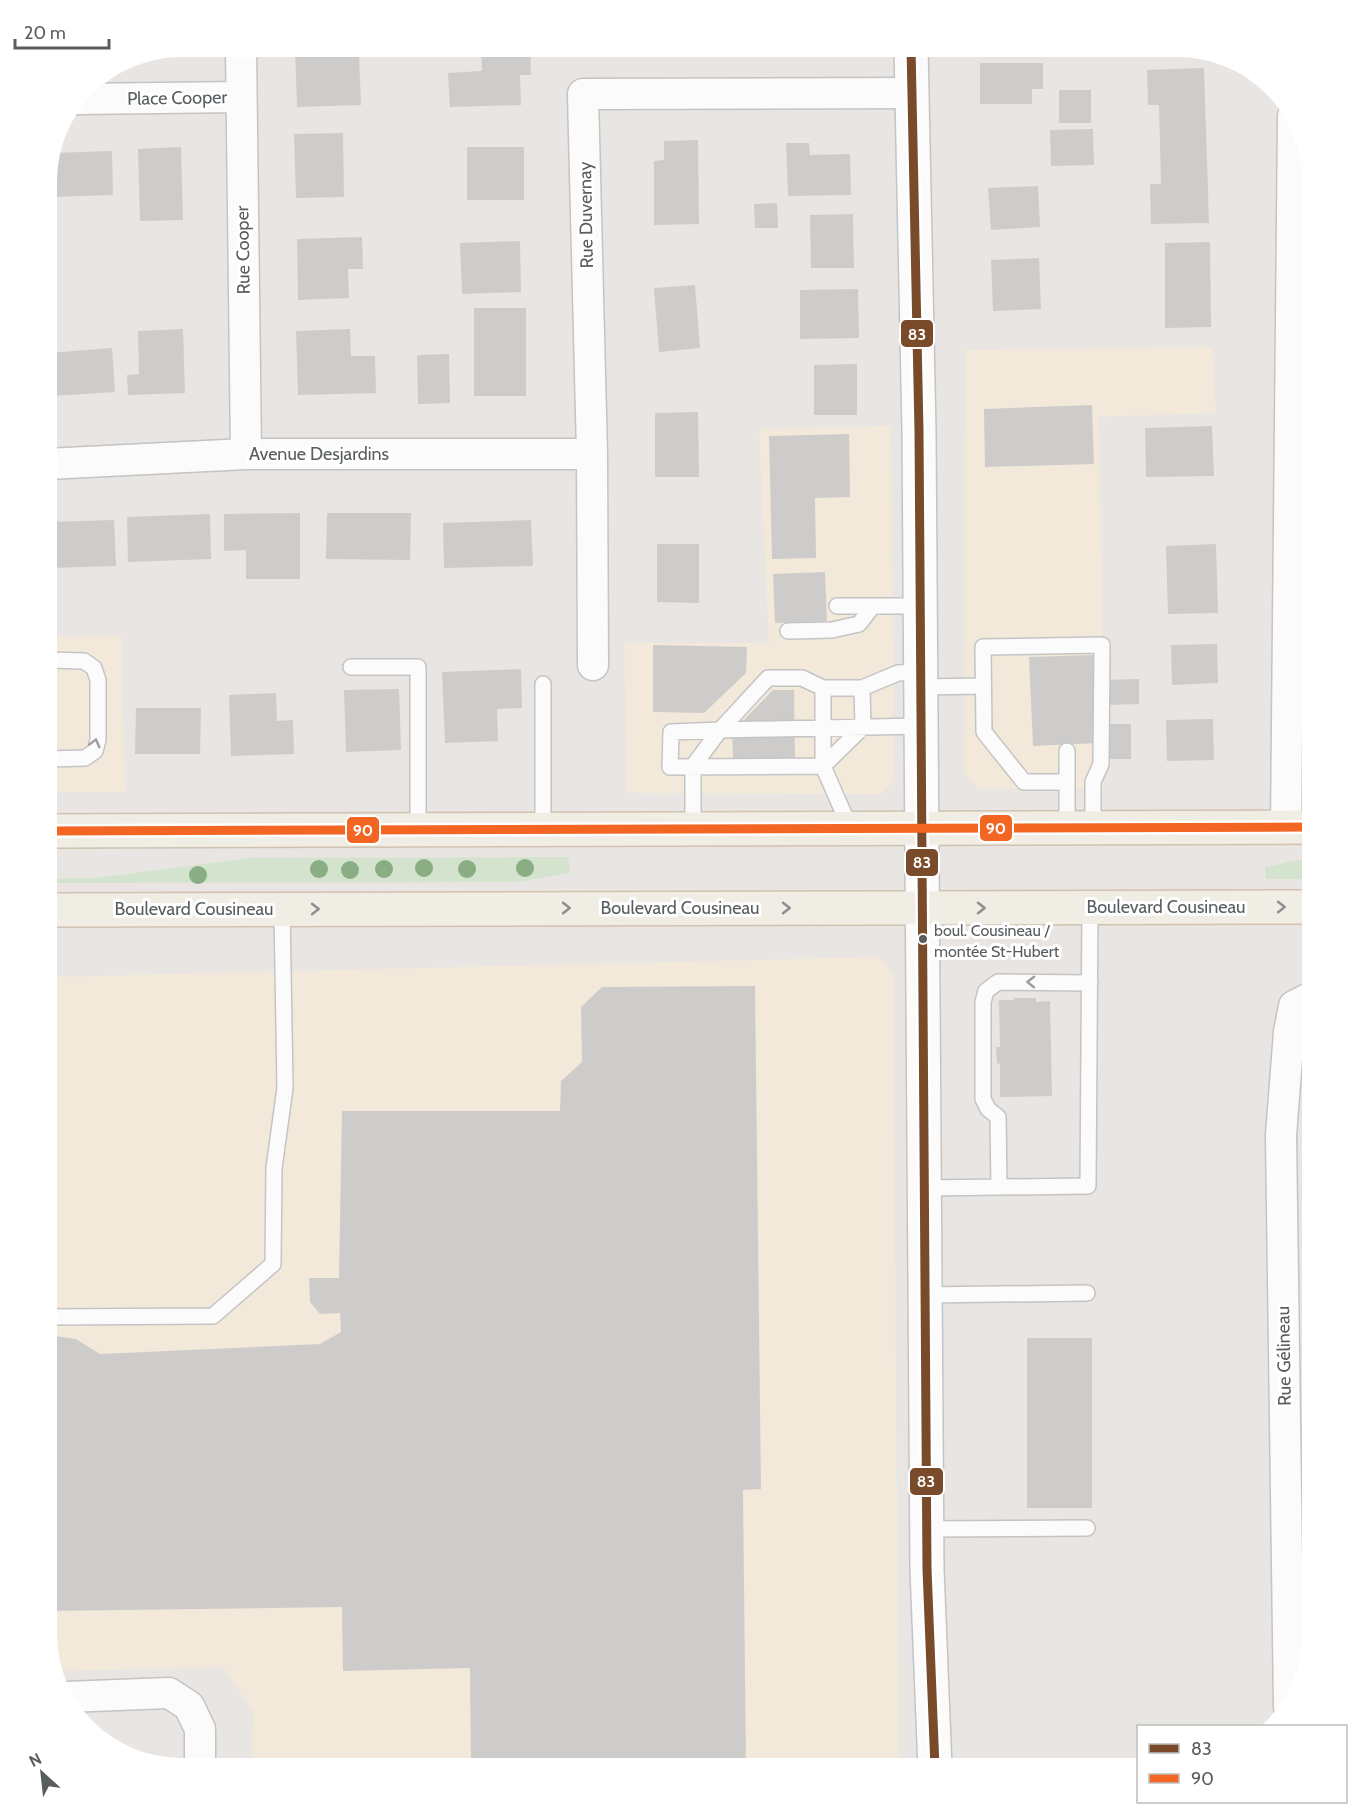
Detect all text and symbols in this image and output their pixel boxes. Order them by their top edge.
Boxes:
scale bar [15,12,110,50]
text: 20 m [24,22,66,44]
street label: Place Cooper [127,86,227,110]
street label: Rue Duvernay [574,161,598,269]
street label: Rue Cooper [231,205,255,295]
line badge: 83 [900,319,934,348]
text: 83 [908,325,926,344]
street label: Avenue Desjardins [249,443,389,465]
one-way arrow [88,738,101,748]
line badge: 90 [979,814,1013,842]
line badge: 90 [346,816,380,844]
text: 90 [986,819,1006,838]
text: 90 [353,821,373,840]
line badge: 83 [905,848,939,877]
text: 83 [913,853,931,872]
street label: Boulevard Cousineau [1086,896,1246,918]
street label: Boulevard Cousineau [600,897,760,919]
street label: Boulevard Cousineau [114,898,274,920]
one-way arrow [1276,901,1285,913]
one-way arrow [561,902,570,914]
one-way arrow [782,902,791,914]
one-way arrow [976,902,985,914]
one-way arrow [311,903,320,915]
place label: boul. Cousineau / montée St-Hubert [934,921,1060,961]
marker: boul. Cousineau / montée St-Hubert [917,933,929,945]
one-way arrow [1027,976,1036,988]
street label: Rue Gélineau [1272,1306,1296,1406]
line badge: 83 [909,1467,944,1496]
text: 83 [917,1472,935,1491]
legend [1137,1725,1347,1803]
text: 83 [1191,1738,1212,1760]
north arrow [12,1743,72,1803]
text: N [26,1749,45,1771]
text: 90 [1191,1768,1214,1790]

